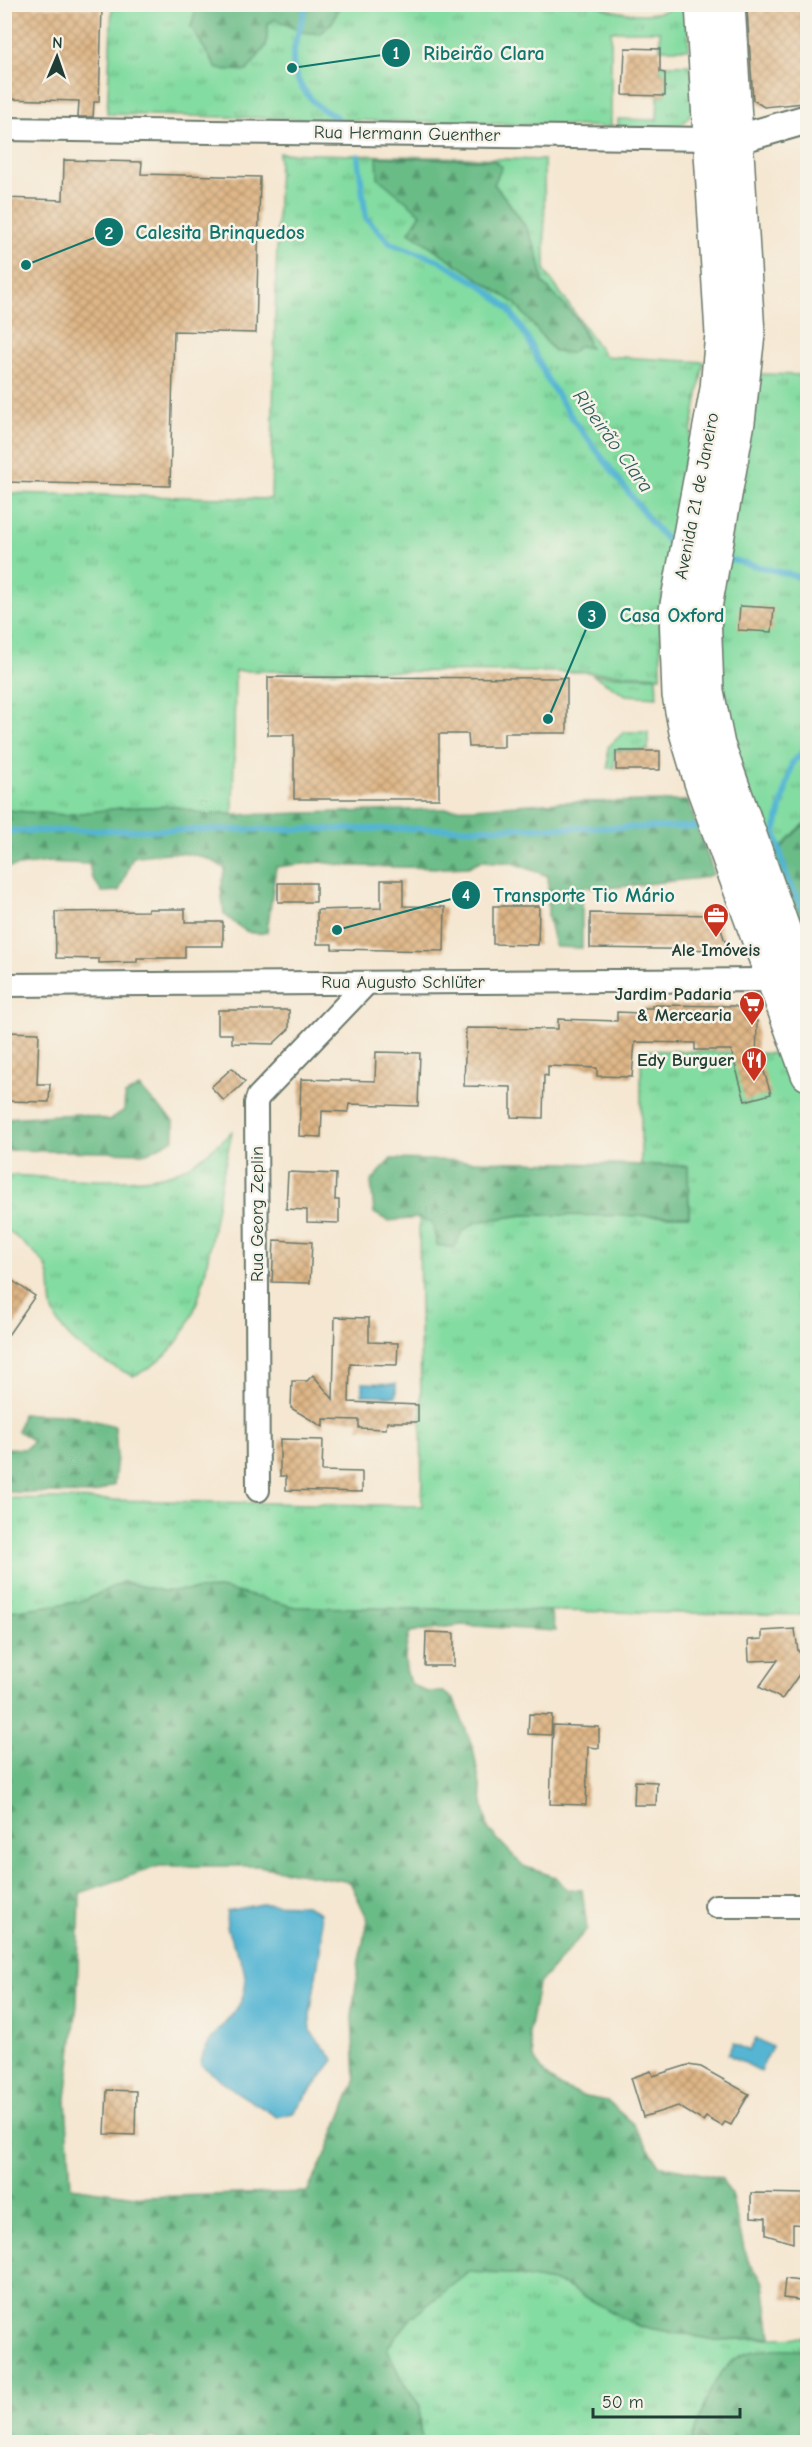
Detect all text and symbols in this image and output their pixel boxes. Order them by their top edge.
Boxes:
north arrow [27,27,87,87]
text: N [52,34,63,52]
callout: Ribeirão Clara [381,34,557,72]
text: Ribeirão Clara [423,42,545,65]
text: 1 [392,43,400,64]
street label: Rua Hermann Guenther [314,122,501,146]
callout: Calesita Brinquedos [94,213,317,251]
text: Calesita Brinquedos [135,221,305,244]
text: 2 [105,223,114,244]
water label: Ribeirão Clara [568,385,658,497]
street label: Avenida 21 de Janeiro [671,411,723,581]
callout: Casa Oxford [577,596,736,634]
text: Casa Oxford [620,604,724,627]
text: 3 [588,606,596,627]
callout: Transporte Tio Mário [451,876,686,914]
text: Transporte Tio Mário [493,884,675,907]
text: 4 [462,885,470,906]
office icon: Ale Imóveis [701,901,731,939]
place label: Ale Imóveis [672,940,761,961]
street label: Rua Augusto Schlüter [321,972,486,993]
place label: Jardim Padaria & Mercearia [615,984,732,1026]
supermarket icon: Jardim Padaria & Mercearia [737,989,767,1027]
restaurant icon: Edy Burguer [739,1045,769,1083]
place label: Edy Burguer [637,1050,735,1071]
street label: Rua Georg Zeplin [247,1146,268,1282]
scale bar [593,2381,740,2419]
text: 50 m [602,2392,644,2413]

